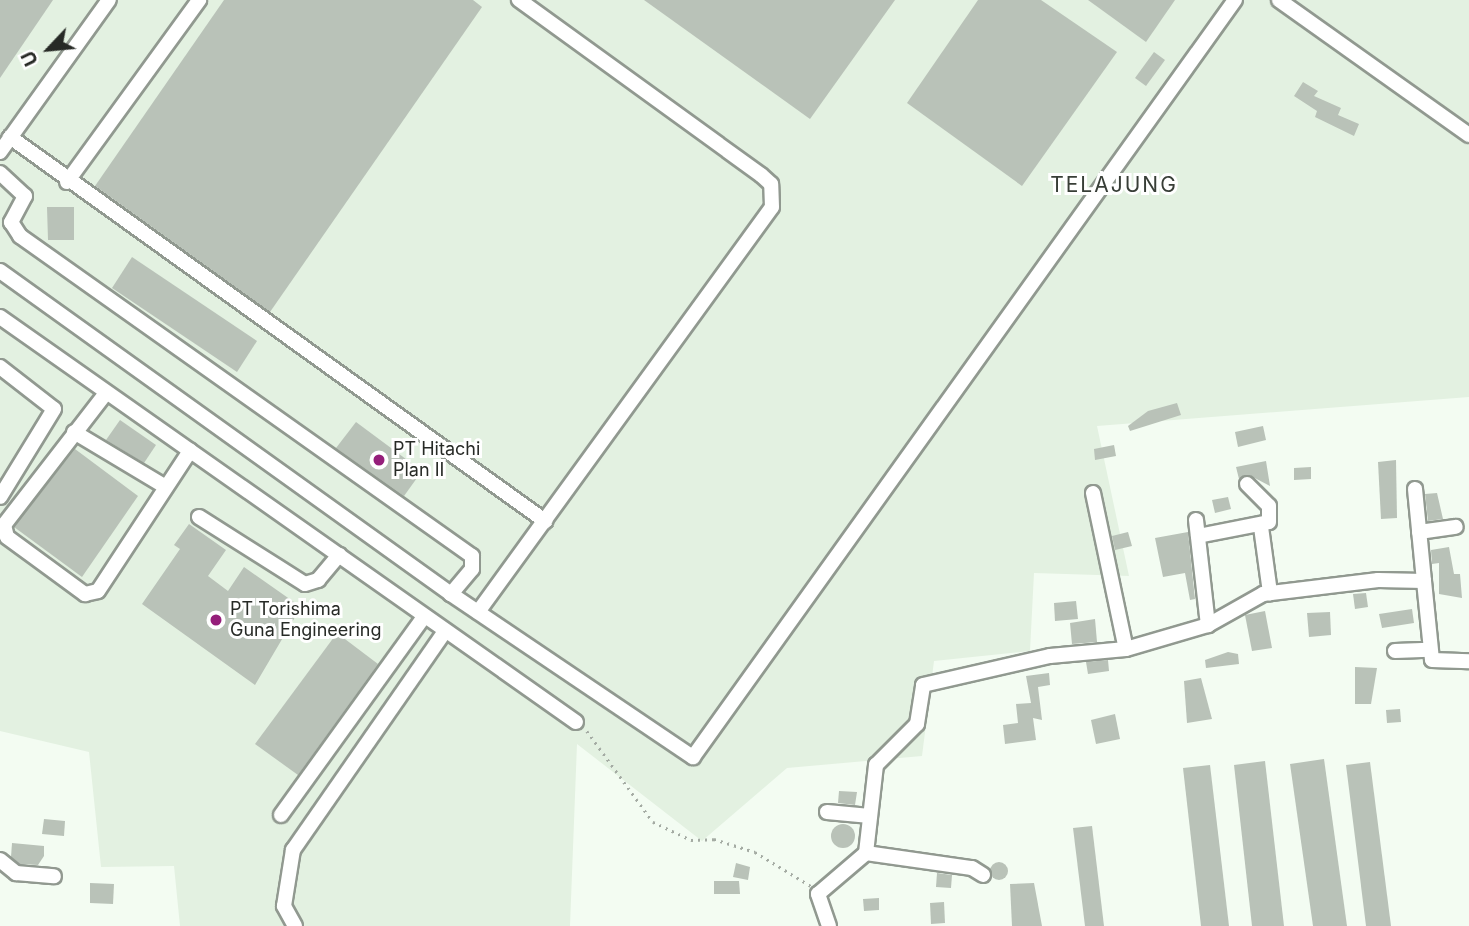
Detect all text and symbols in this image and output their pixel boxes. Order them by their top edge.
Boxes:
north arrow [14,14,84,84]
text: U [16,47,43,70]
district label: TELAJUNG [1051,172,1177,198]
place label: PT Hitachi Plan II [393,439,480,482]
marker: PT Hitachi Plan II [371,452,387,468]
place label: PT Torishima Guna Engineering [230,599,381,642]
marker: PT Torishima Guna Engineering [208,612,224,628]

